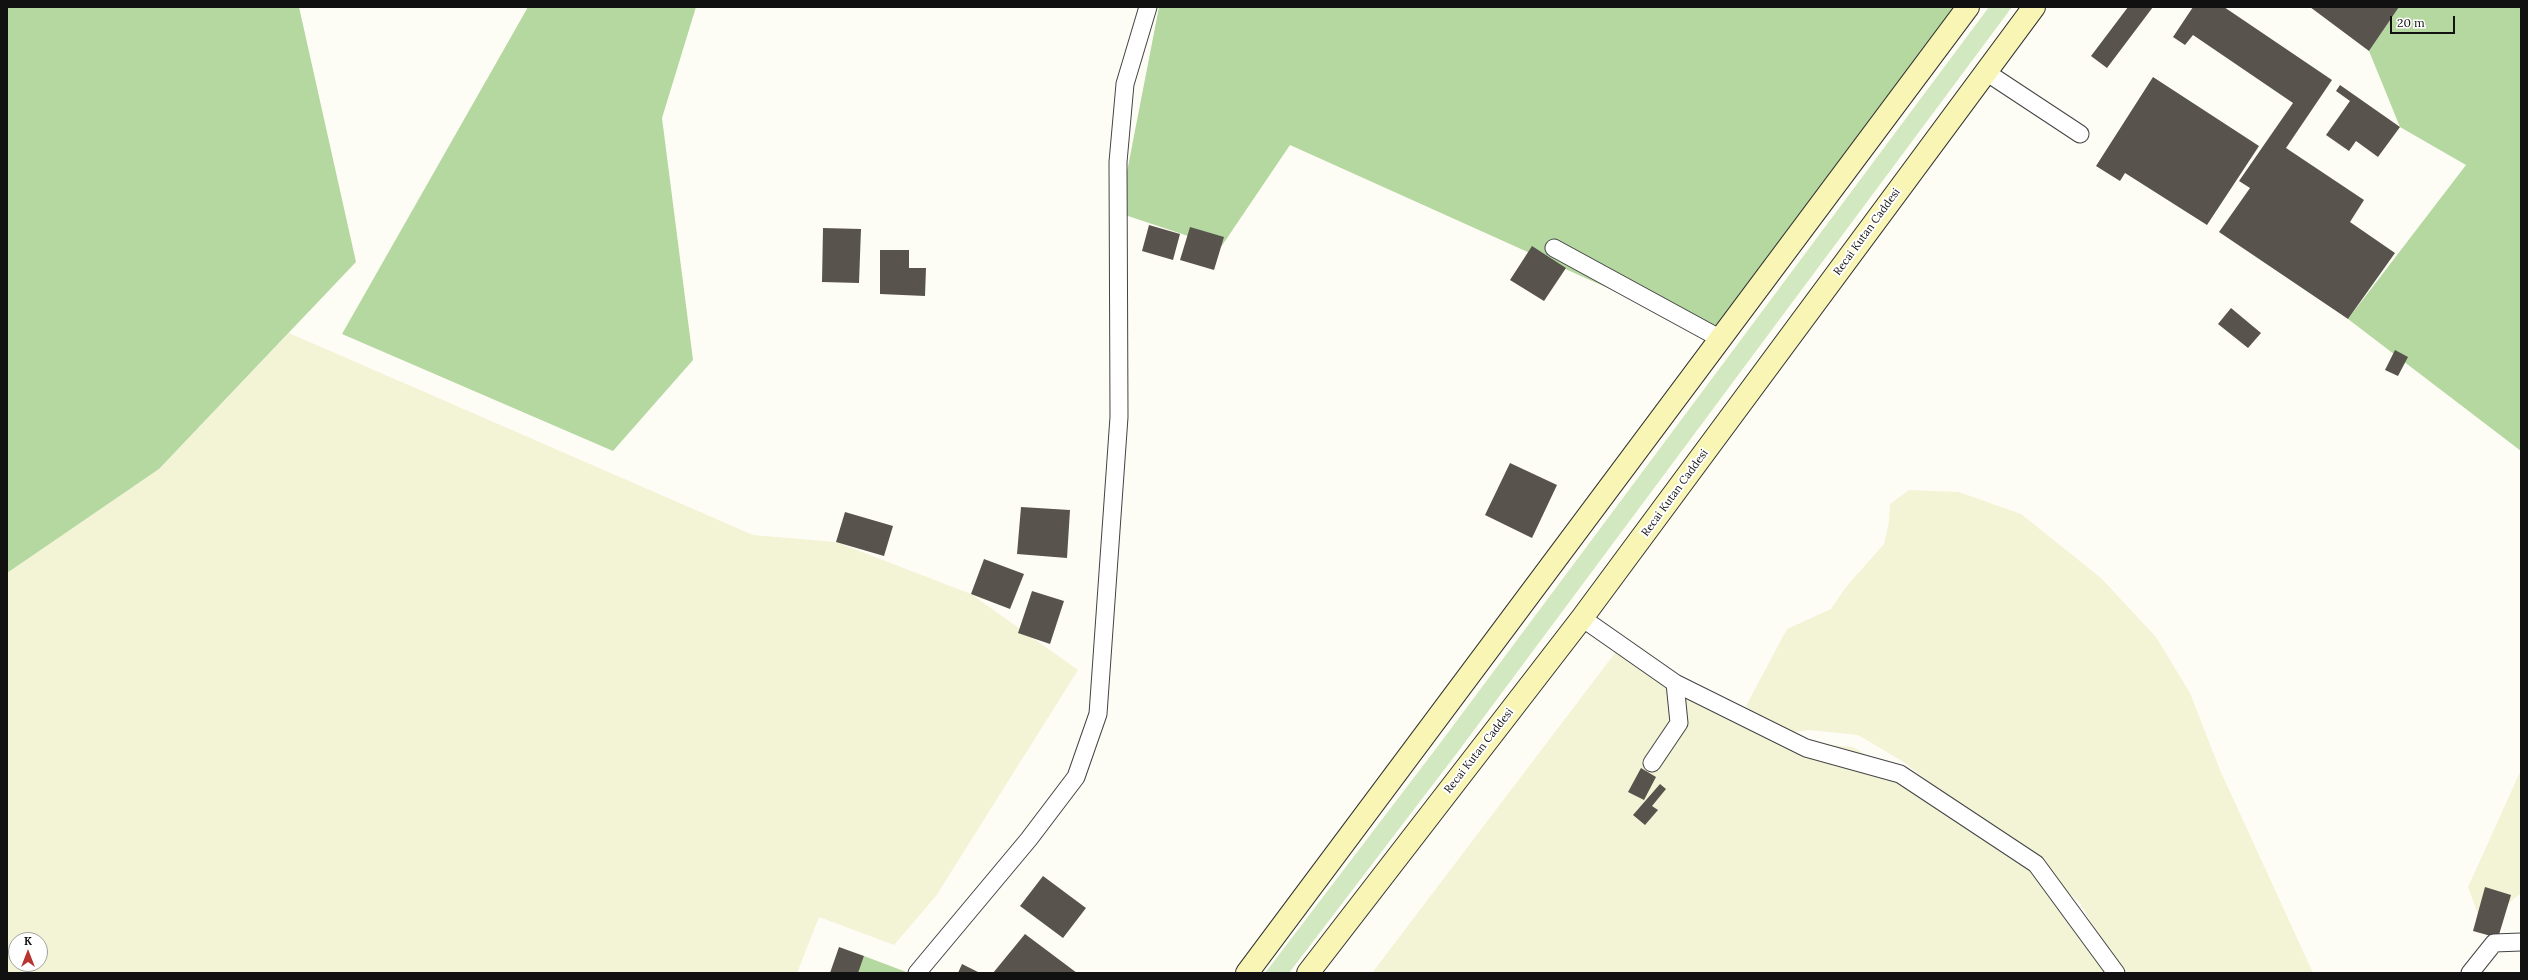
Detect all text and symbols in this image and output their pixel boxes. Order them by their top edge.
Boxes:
scale bar [2392,8,2457,34]
text: 20 m [2397,15,2425,30]
street label: Recai Kutan Caddesi [1831,186,1903,278]
street label: Recai Kutan Caddesi [1639,447,1711,539]
street label: Recai Kutan Caddesi [1442,706,1516,796]
north arrow [8,932,48,972]
text: K [24,934,32,948]

